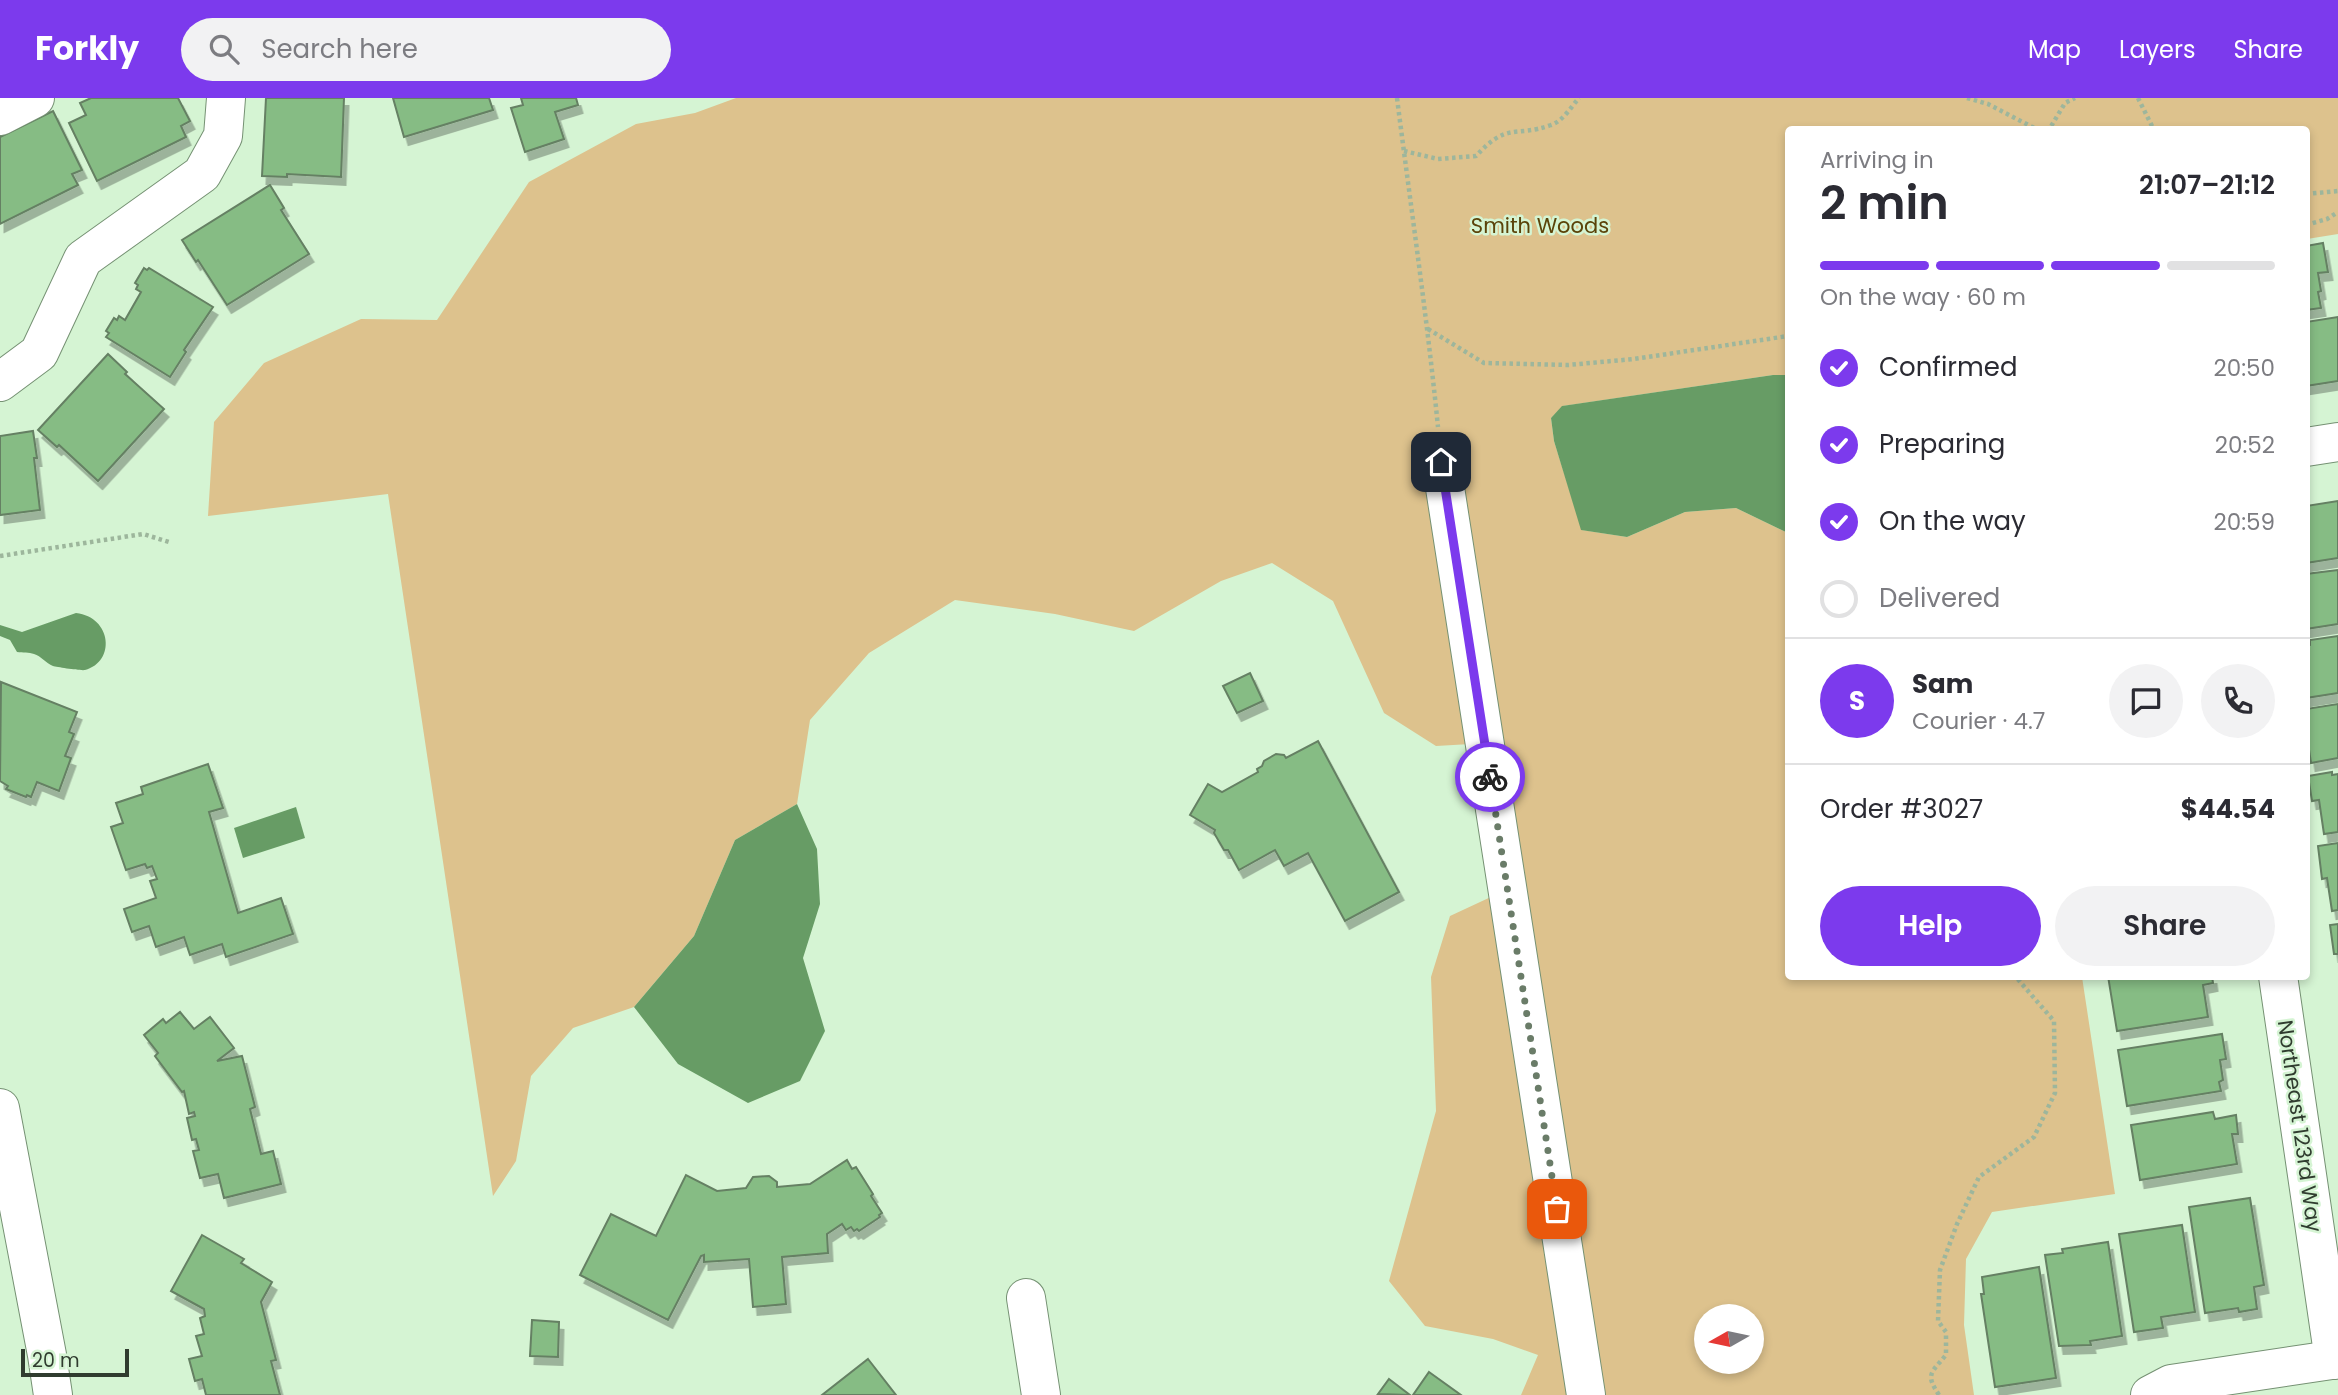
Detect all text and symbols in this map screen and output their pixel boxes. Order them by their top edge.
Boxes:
search box [181,18,671,81]
text: Forkly [35,25,139,72]
icon: search [205,30,243,68]
text: Search here [261,31,418,67]
text: Map [2028,33,2081,66]
text: Layers [2119,33,2195,66]
text: Share [2233,33,2303,66]
text: Arriving in [1820,144,1934,176]
text: 21:07–21:12 [2139,167,2275,203]
text: 2 min [1820,171,1949,235]
park label: Smith Woods [1471,211,1609,240]
text: On the way · 60 m [1820,281,2026,313]
icon: check [1820,349,1858,387]
text: Confirmed [1879,349,2017,385]
text: 20:50 [2214,352,2275,384]
icon: check [1820,426,1858,464]
text: Preparing [1879,426,2005,462]
text: 20:52 [2215,429,2275,461]
pin [1411,432,1471,492]
icon: home [1422,443,1460,481]
icon: check [1820,503,1858,541]
text: On the way [1879,503,2026,539]
text: 20:59 [2213,506,2275,538]
text: Delivered [1879,580,2000,616]
button: chat [2109,664,2183,738]
button: phone [2201,664,2275,738]
text: Sam [1912,666,1973,702]
text: S [1849,683,1865,719]
text: Courier · 4.7 [1912,705,2045,737]
courier [1455,742,1525,812]
icon: bike [1471,758,1509,796]
text: Order #3027 [1820,791,1983,827]
text: $44.54 [2181,791,2275,827]
button: Help [1820,886,2041,966]
button: Share [2055,886,2275,966]
street label: Northeast 123rd Way [2271,1018,2329,1234]
pin [1527,1179,1587,1239]
icon: bag [1538,1190,1576,1228]
north arrow [1694,1304,1764,1374]
map controls [1694,1304,1764,1374]
scale bar [21,1346,130,1378]
text: 20 m [32,1347,80,1374]

